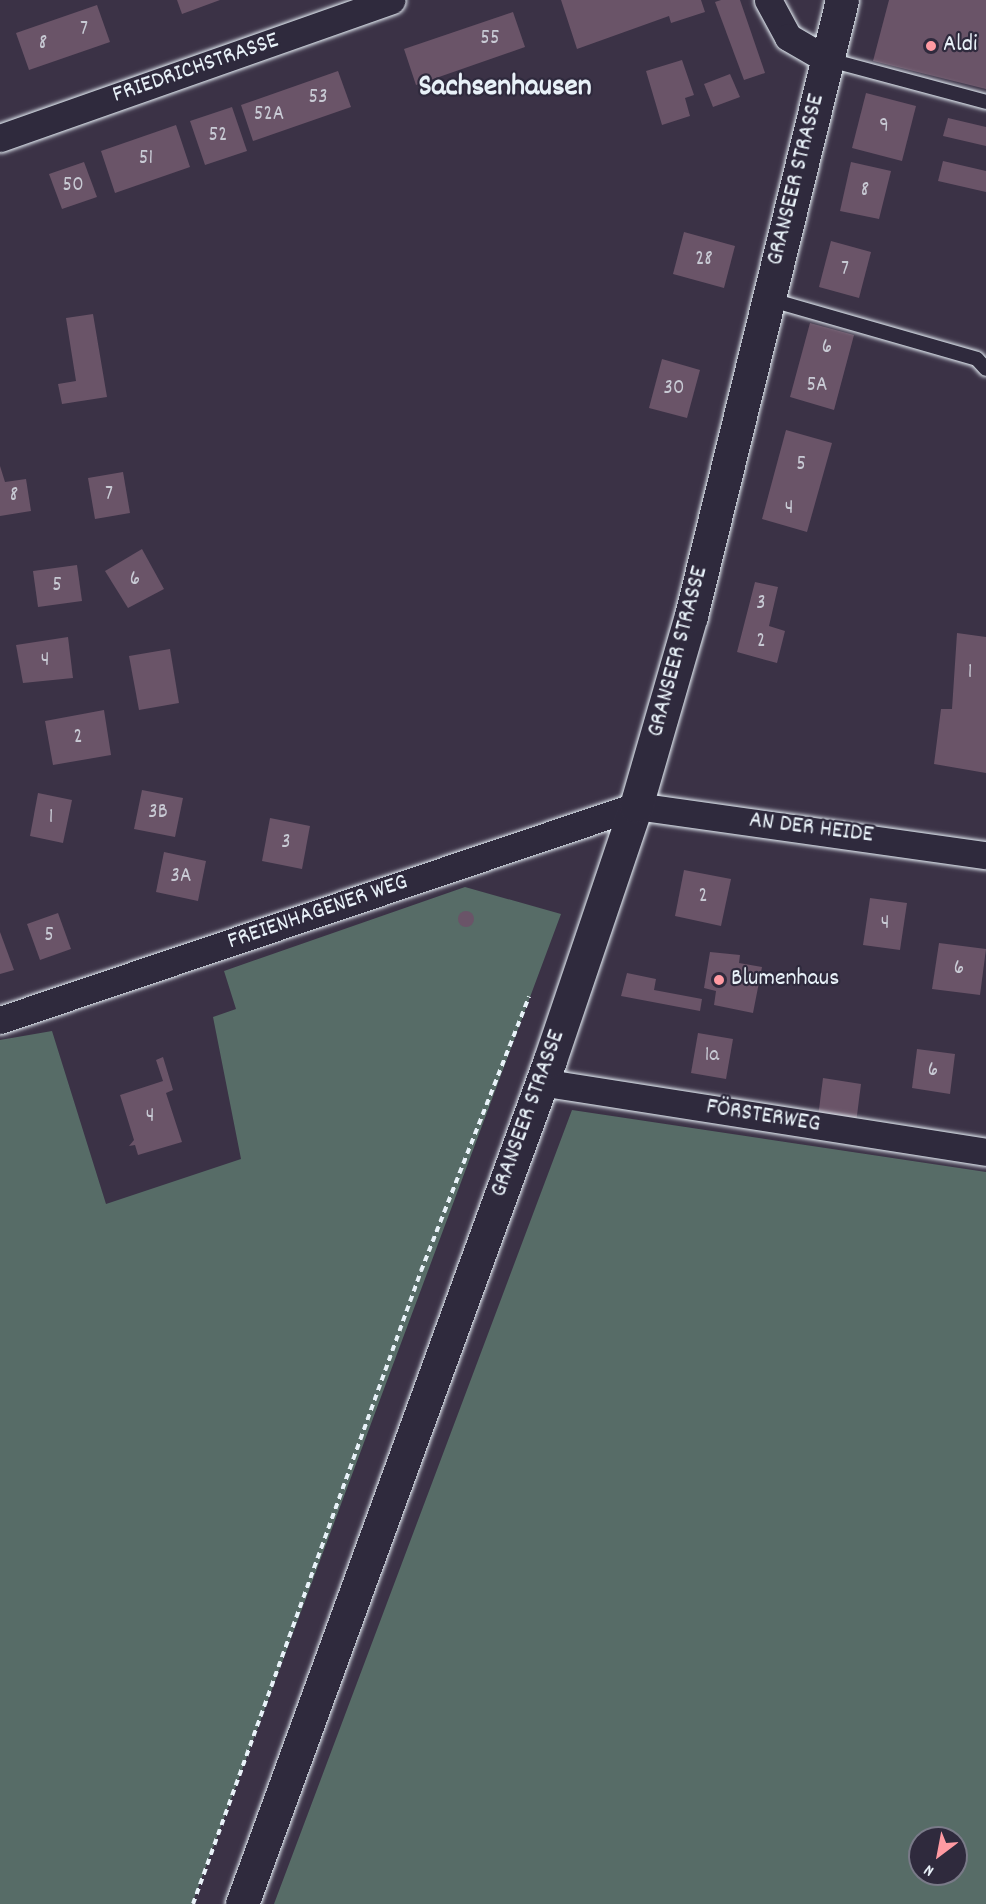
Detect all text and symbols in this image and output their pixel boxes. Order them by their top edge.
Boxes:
house number: 7 [80,17,88,43]
house number: 55 [480,26,500,52]
street label: FRIEDRICHSTRASSE [109,27,283,111]
house number: 8 [39,31,47,57]
place label: Aldi [943,32,977,60]
marker: Aldi [924,39,938,53]
district label: Sachsenhausen [418,71,592,107]
house number: 53 [308,85,328,111]
street label: GRANSEER STRASSE [762,91,832,269]
house number: 52A [254,102,284,128]
house number: 9 [879,114,889,140]
house number: 52 [209,123,227,149]
house number: 51 [139,146,153,172]
house number: 50 [62,173,84,199]
house number: 8 [861,178,869,204]
house number: 28 [695,247,713,273]
house number: 7 [841,257,849,283]
house number: 6 [822,335,832,361]
house number: 5A [806,373,828,399]
house number: 30 [664,376,684,402]
house number: 5 [796,452,806,478]
house number: 7 [105,482,113,508]
house number: 8 [10,483,18,509]
house number: 4 [785,496,793,522]
street label: GRANSEER STRASSE [642,564,716,740]
house number: 6 [130,567,140,593]
house number: 5 [52,573,62,599]
house number: 3 [756,591,766,617]
house number: 2 [756,629,766,655]
house number: 4 [41,648,49,674]
house number: 1 [968,660,972,686]
house number: 2 [73,725,83,751]
house number: 3B [148,800,168,826]
house number: 1 [49,805,53,831]
street label: AN DER HEIDE [747,807,875,851]
house number: 3 [281,830,291,856]
house number: 3A [171,864,191,890]
street label: FREIENHAGENER WEG [224,869,412,957]
house number: 2 [698,884,708,910]
house number: 4 [881,911,889,937]
house number: 5 [44,923,54,949]
house number: 6 [954,956,964,982]
place label: Blumenhaus [731,966,839,994]
marker: Blumenhaus [712,973,726,987]
street label: GRANSEER STRASSE [485,1027,573,1201]
house number: 1a [705,1043,719,1069]
house number: 6 [928,1058,938,1084]
street label: FÖRSTERWEG [704,1094,822,1140]
house number: 4 [146,1104,154,1130]
north arrow [908,1826,968,1886]
text: N [920,1858,939,1882]

